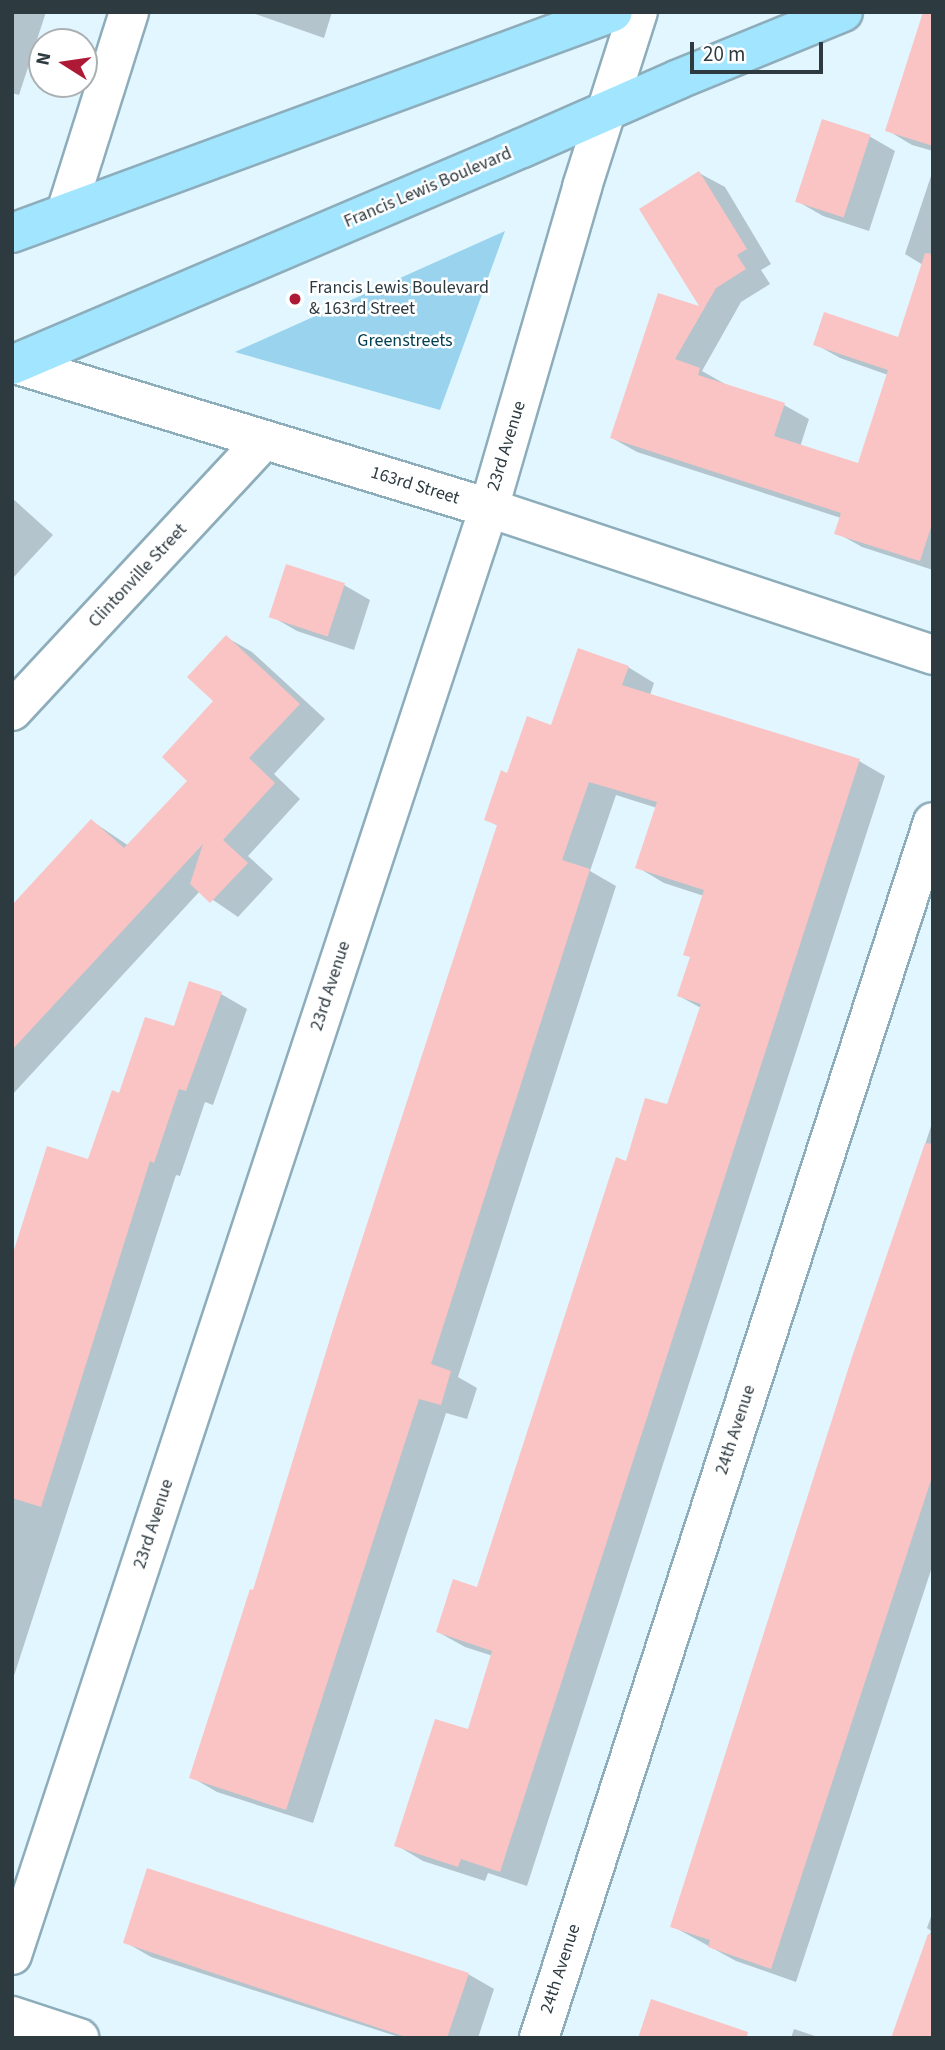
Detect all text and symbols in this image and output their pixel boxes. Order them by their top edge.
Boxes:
north arrow [28,28,98,98]
scale bar [693,28,826,72]
text: 20 m [703,39,745,69]
text: N [29,50,58,68]
street label: Francis Lewis Boulevard [341,143,515,233]
place label: Francis Lewis Boulevard & 163rd Street [309,278,489,320]
marker: Francis Lewis Boulevard & 163rd Street [287,291,303,307]
park label: Greenstreets [357,330,453,352]
street label: 23rd Avenue [483,398,531,494]
street label: 163rd Street [368,462,462,510]
street label: Clintonville Street [84,520,192,632]
street label: 23rd Avenue [306,938,356,1034]
street label: 24th Avenue [711,1383,761,1477]
street label: 23rd Avenue [129,1476,179,1572]
street label: 24th Avenue [536,1922,586,2016]

